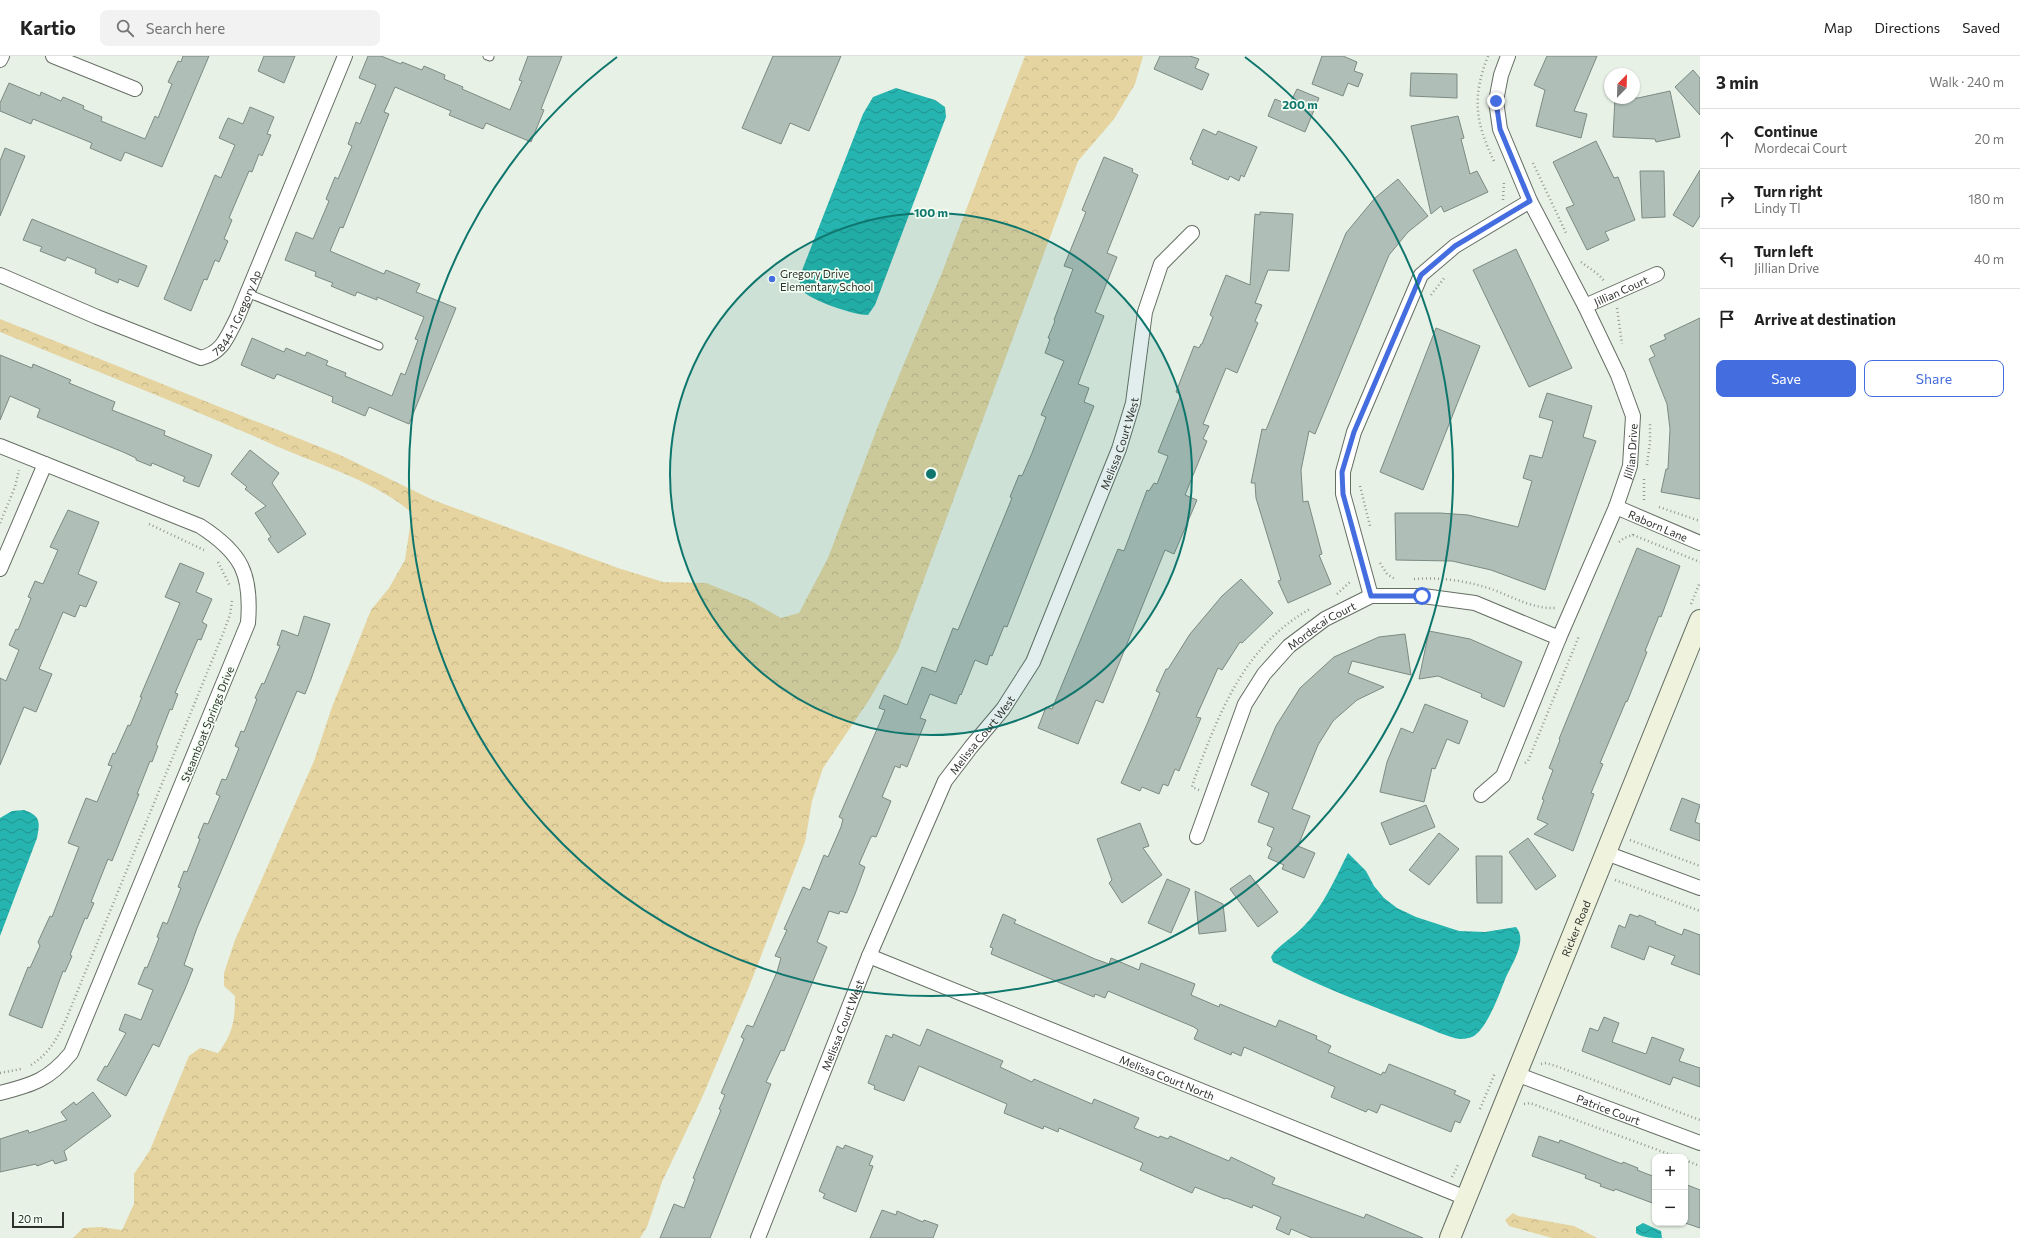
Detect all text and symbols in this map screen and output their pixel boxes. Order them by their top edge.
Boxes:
search box [100,10,380,46]
text: Kartio [20,16,76,39]
icon: search [114,17,136,39]
text: Search here [146,19,225,37]
text: Map [1824,19,1853,36]
text: Directions [1875,19,1940,36]
text: Saved [1962,19,2000,36]
north arrow [1604,68,1640,104]
text: 3 min [1716,72,1759,93]
text: Walk · 240 m [1929,74,2004,90]
route end [1487,92,1505,110]
text: 200 m [1282,97,1318,111]
text: Continue [1754,122,1818,140]
icon: ahead [1716,128,1738,150]
text: 20 m [1975,131,2004,147]
text: Mordecai Court [1754,140,1847,156]
text: Turn right [1754,182,1823,200]
icon: right [1716,188,1738,210]
text: 180 m [1968,191,2004,207]
text: Lindy Tl [1754,200,1801,216]
text: 100 m [914,205,948,219]
text: Turn left [1754,242,1813,260]
icon: left [1716,248,1738,270]
text: 40 m [1974,251,2004,267]
text: Jillian Drive [1754,260,1819,276]
place label: Gregory Drive Elementary School [780,267,873,293]
street label: 7844-1 Gregory Ap [209,268,263,358]
street label: Jillian Court [1592,272,1650,309]
marker: Gregory Drive Elementary School [767,274,777,284]
icon: arrive [1716,308,1738,330]
text: Arrive at destination [1754,310,1896,328]
button: Save [1716,360,1856,397]
button: Share [1864,360,2004,397]
street label: Melissa Court West [1097,396,1140,492]
street label: Jillian Drive [1620,423,1639,481]
centre of rings [924,467,938,481]
street label: Raborn Lane [1627,507,1690,544]
route start [1413,587,1431,605]
street label: Mordecai Court [1284,598,1358,652]
street label: Steamboat Springs Drive [178,664,236,784]
street label: Melissa Court West [946,692,1017,776]
street label: Ricker Road [1558,898,1592,958]
street label: Melissa Court West [818,977,866,1072]
street label: Melissa Court North [1118,1052,1217,1102]
street label: Patrice Court [1575,1091,1643,1127]
map controls [1652,1154,1688,1226]
button: + [1652,1154,1688,1190]
button: − [1652,1190,1688,1226]
scale bar [12,1210,64,1229]
text: 20 m [18,1212,43,1225]

